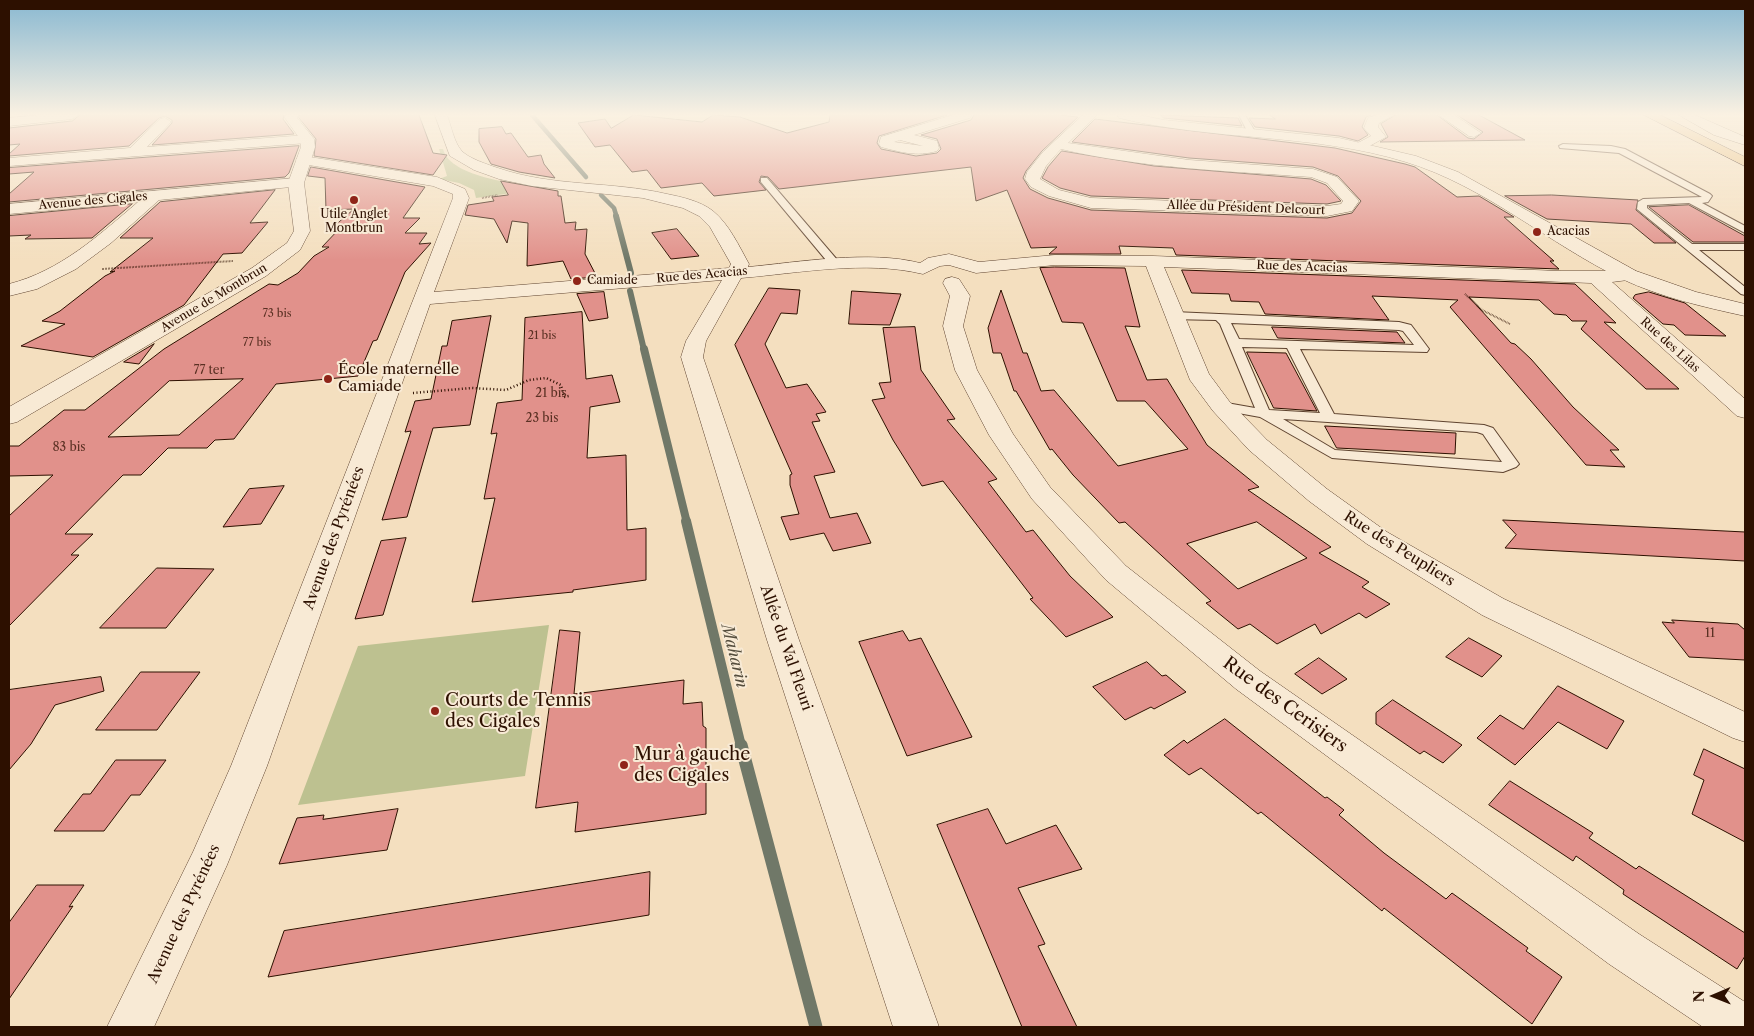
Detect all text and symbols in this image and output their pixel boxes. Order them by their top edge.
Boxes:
street label: Avenue des Cigales [38,189,148,213]
marker: Utile Anglet Montbrun [348,194,360,206]
street label: Allée du Président Delcourt [1167,198,1325,218]
place label: Utile Anglet Montbrun [320,208,388,236]
place label: Acacias [1547,225,1590,239]
marker: Acacias [1531,226,1543,238]
street label: Rue des Acacias [1256,258,1348,276]
street label: Avenue de Montbrun [158,261,270,335]
street label: Rue des Acacias [656,264,748,286]
place label: Camiade [587,274,638,288]
marker: Camiade [571,275,583,287]
house number: 73 bis [262,307,292,321]
street label: Rue des Lilas [1637,315,1703,375]
house number: 21 bis [528,329,556,343]
house number: 77 bis [243,336,271,350]
place label: École maternelle Camiade [338,361,459,396]
house number: 77 ter [193,364,225,378]
marker: École maternelle Camiade [322,373,334,385]
house number: 21 bis [535,387,567,401]
house number: 23 bis [526,412,558,426]
house number: 83 bis [52,441,86,455]
street label: Avenue des Pyrénées [300,464,368,612]
street label: Rue des Peupliers [1340,508,1458,590]
street label: Allée du Val Fleuri [756,583,816,713]
water label: Maharin [717,622,751,690]
house number: 11 [1705,627,1715,641]
street label: Rue des Cerisiers [1219,653,1351,757]
place label: Courts de Tennis des Cigales [445,690,591,732]
marker: Courts de Tennis des Cigales [429,705,441,717]
place label: Mur à gauche des Cigales [634,744,750,786]
marker: Mur à gauche des Cigales [618,759,630,771]
street label: Avenue des Pyrénées [144,842,224,986]
north arrow [1689,971,1739,1021]
text: N [1690,990,1708,1003]

